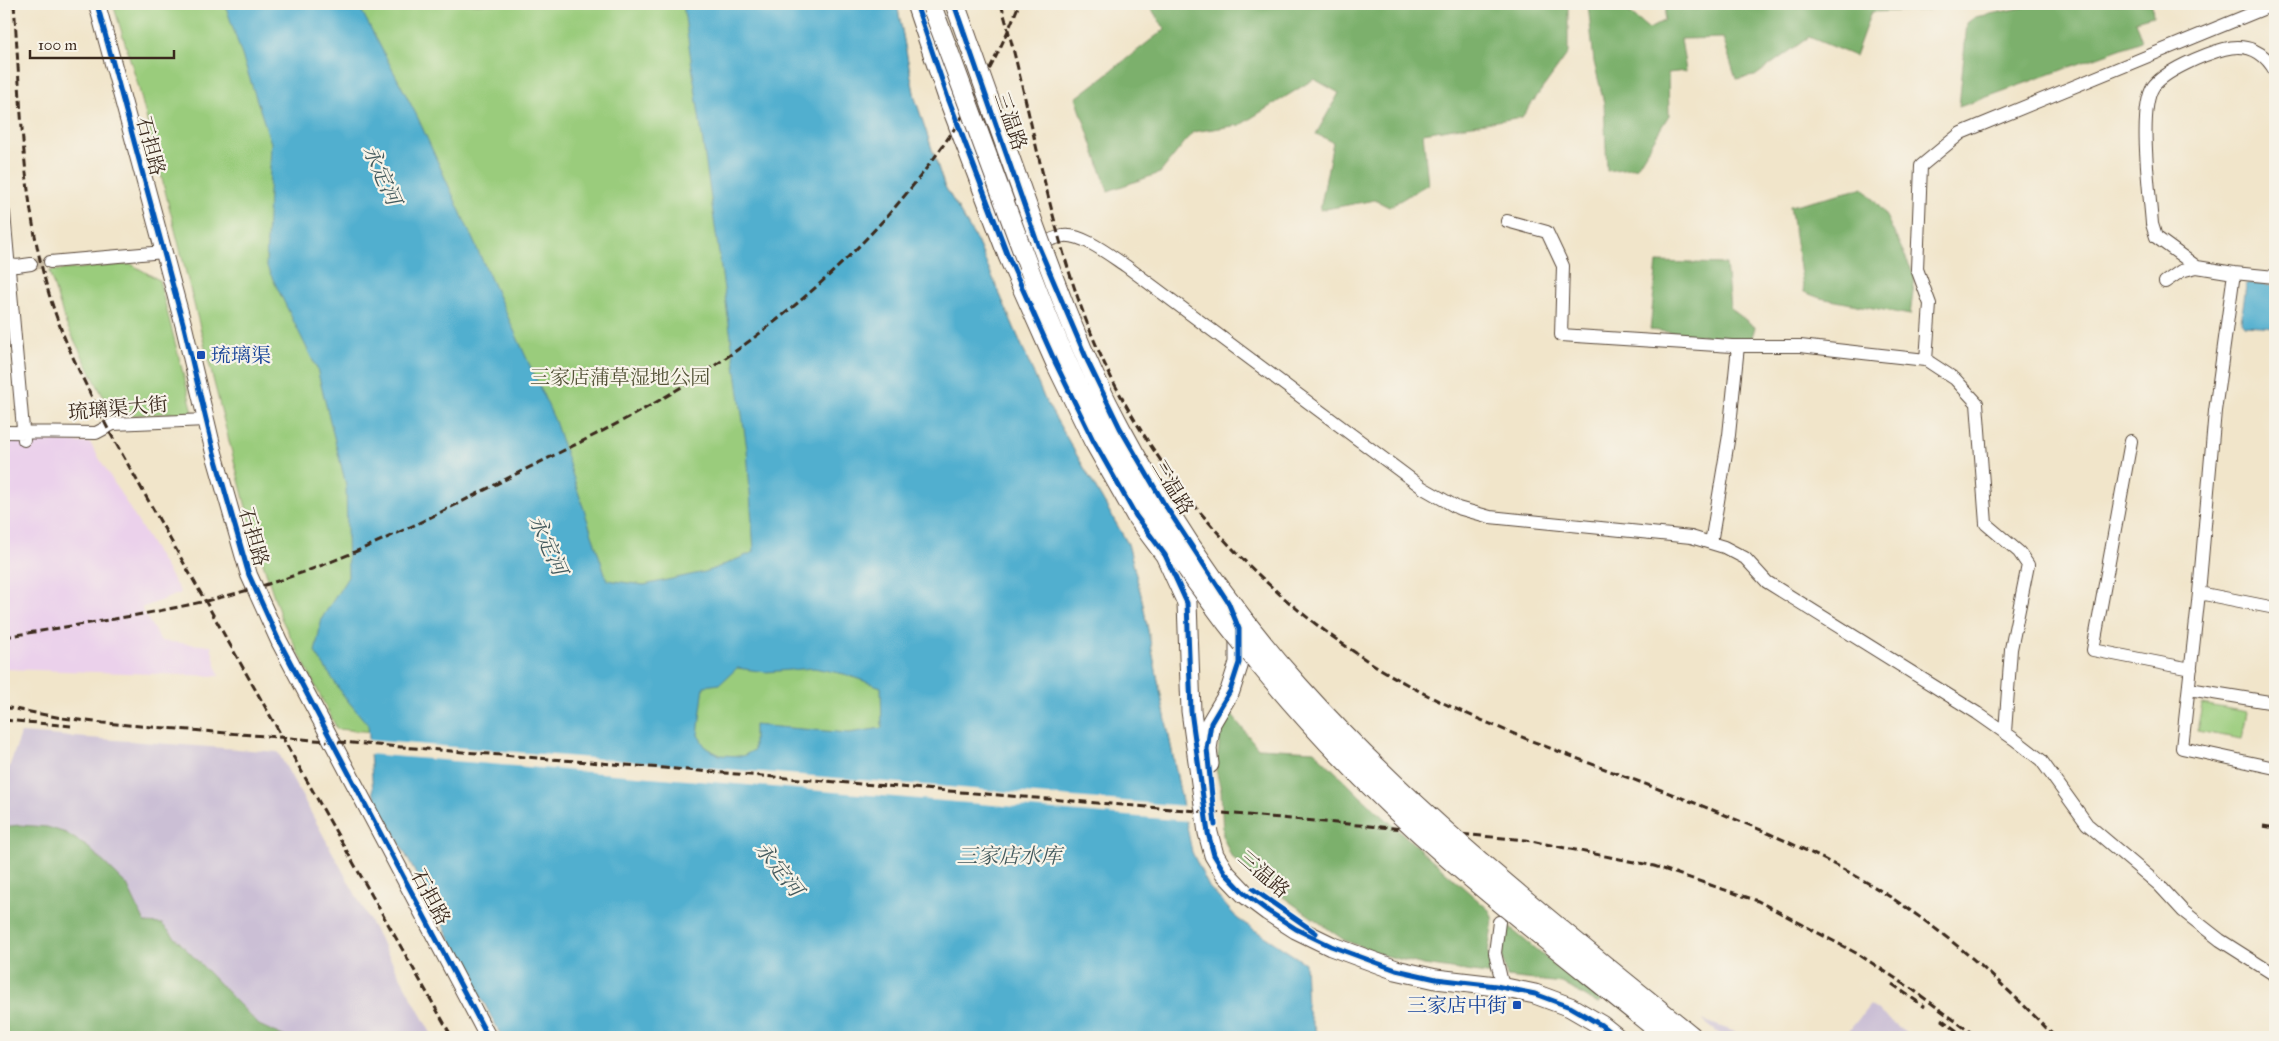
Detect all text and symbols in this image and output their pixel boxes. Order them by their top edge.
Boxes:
scale bar [30,28,174,60]
text: 100 m [38,36,78,54]
street label: 三温路 [990,89,1032,153]
street label: 石担路 [132,114,170,178]
water label: 永定河 [357,141,408,213]
place label: 琉璃渠 [211,343,271,367]
marker: 琉璃渠 [195,349,207,361]
park label: 三家店蒲草湿地公园 [530,365,710,389]
street label: 琉璃渠大街 [67,392,169,424]
street label: 三温路 [1147,455,1199,519]
street label: 石担路 [234,505,274,569]
water label: 永定河 [523,511,574,583]
water label: 永定河 [749,836,811,905]
water label: 三家店水库 [957,843,1064,869]
street label: 三温路 [1233,845,1295,903]
street label: 石担路 [406,865,456,929]
place label: 三家店中街 [1407,993,1507,1017]
marker: 三家店中街 [1511,999,1523,1011]

